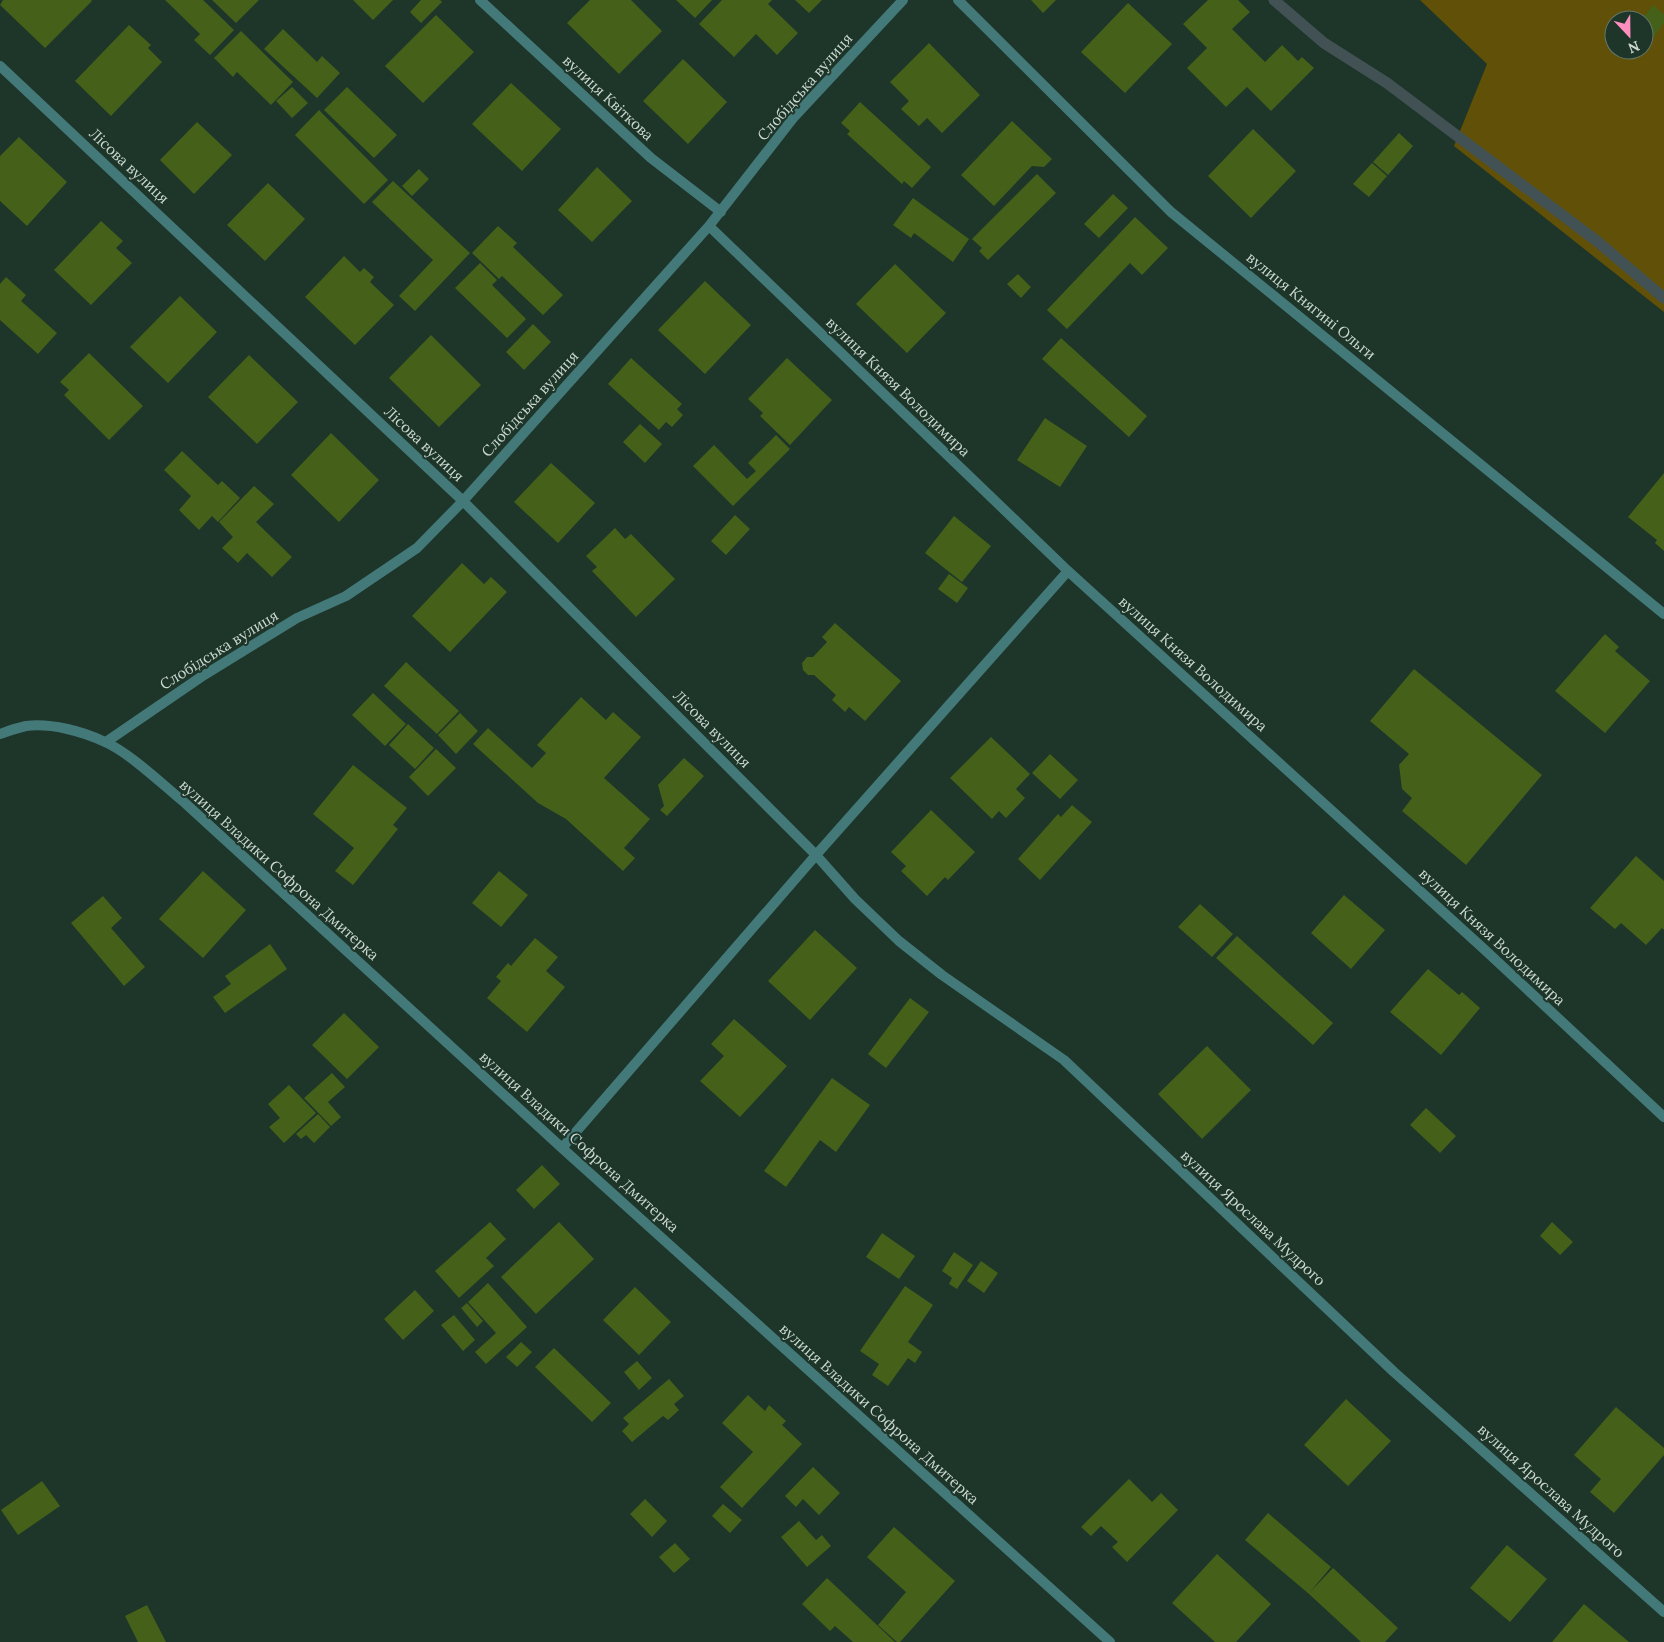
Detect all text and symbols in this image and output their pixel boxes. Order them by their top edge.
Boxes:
north arrow [1604,10,1654,60]
street label: Слобідська вулиця [753,29,856,144]
text: N [1625,37,1642,57]
street label: вулиця Квіткова [559,51,658,145]
street label: Лісова вулиця [86,124,173,207]
street label: вулиця Княгині Ольги [1243,248,1380,364]
street label: вулиця Князя Володимира [822,313,975,461]
street label: Слобідська вулиця [477,347,582,461]
street label: Лісова вулиця [381,402,468,485]
street label: вулиця Князя Володимира [1115,592,1272,736]
street label: Слобідська вулиця [156,605,281,694]
street label: Лісова вулиця [670,686,755,771]
street label: вулиця Владики Софрона Дмитерка [176,775,383,964]
street label: вулиця Князя Володимира [1415,864,1570,1010]
street label: вулиця Владики Софрона Дмитерка [476,1047,683,1236]
street label: вулиця Ярослава Мудрого [1177,1146,1330,1290]
street label: вулиця Владики Софрона Дмитерка [776,1319,983,1508]
street label: вулиця Ярослава Мудрого [1474,1420,1629,1562]

